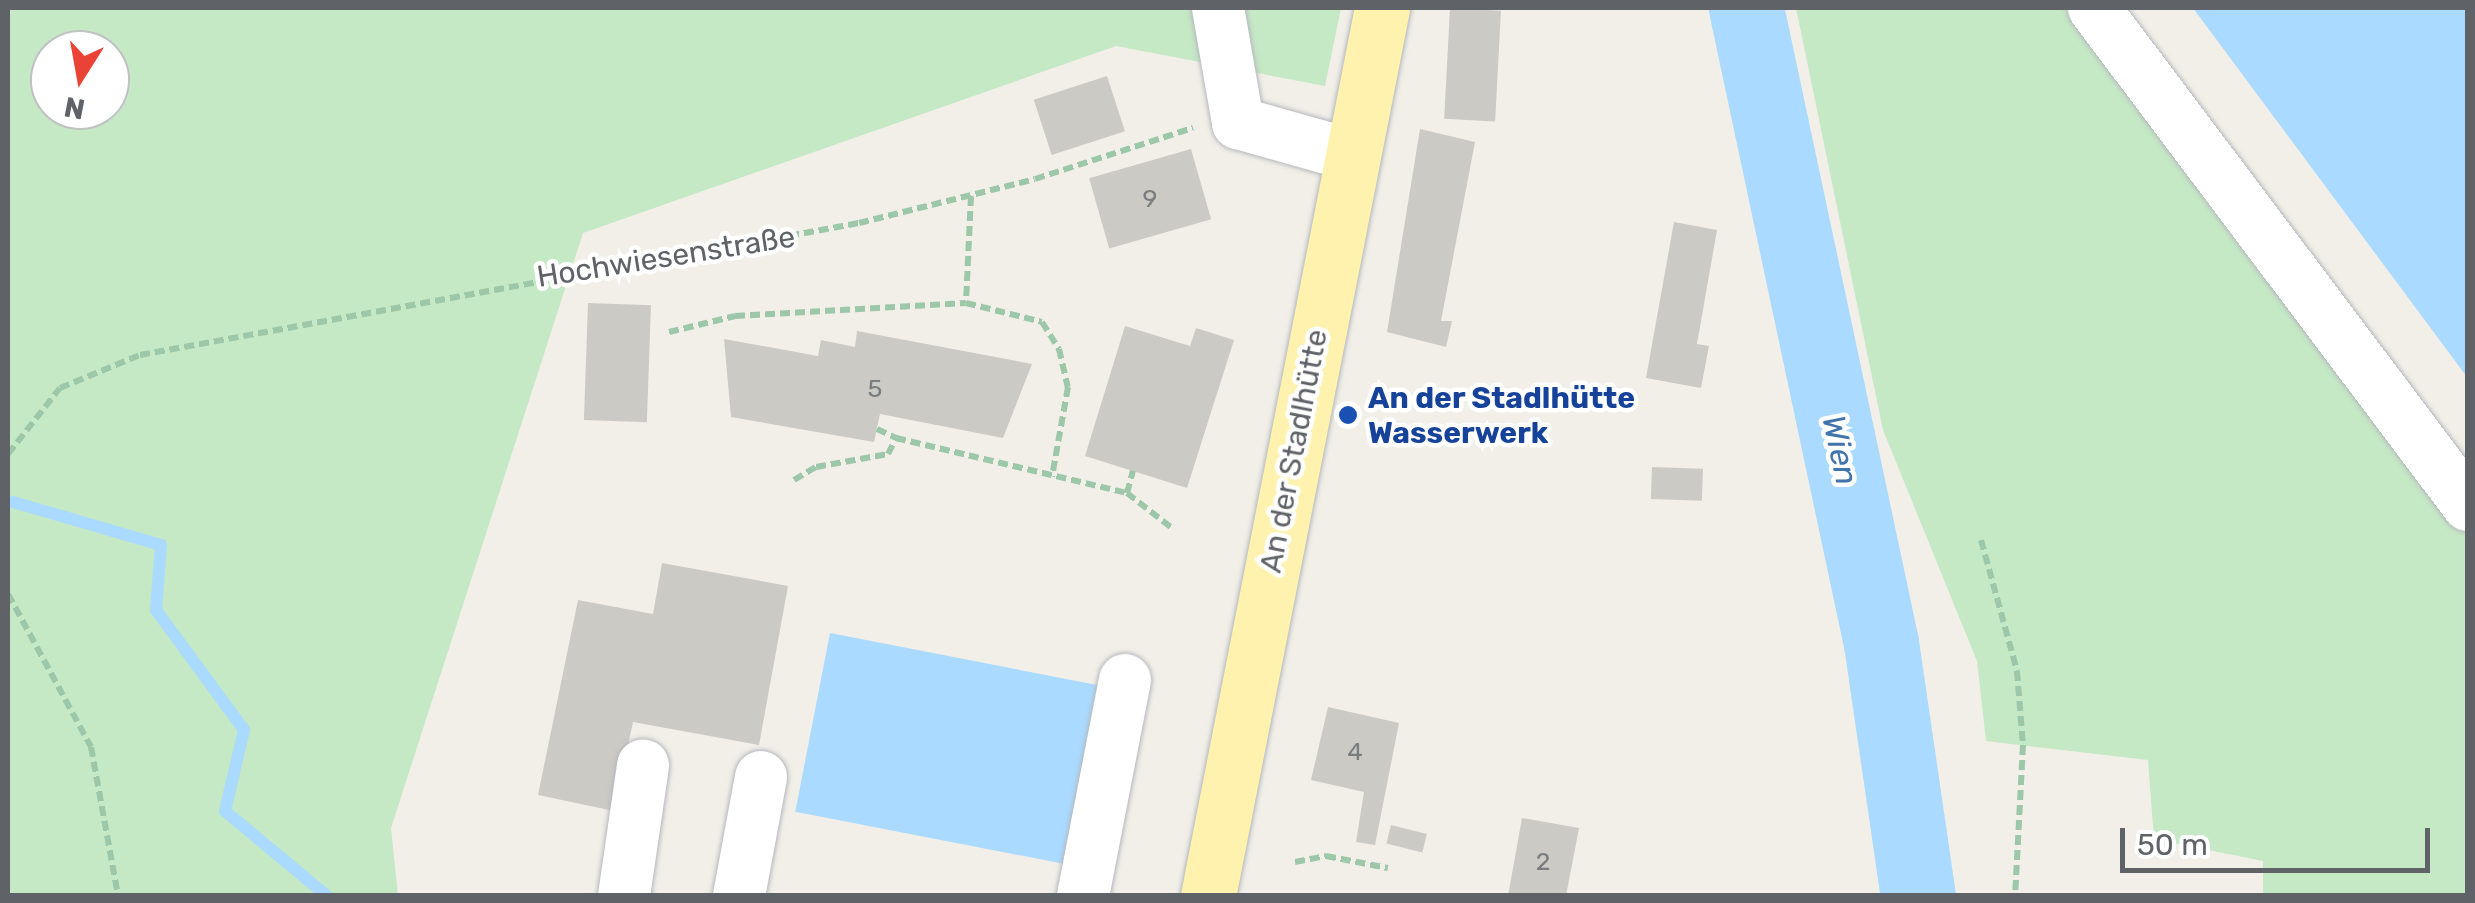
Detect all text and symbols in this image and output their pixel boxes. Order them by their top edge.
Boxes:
north arrow [30,30,130,130]
text: N [62,90,88,126]
house number: 9 [1143,184,1157,214]
street label: Hochwiesenstraße [534,219,798,295]
street label: An der Stadlhütte [1253,326,1335,576]
house number: 5 [868,374,882,404]
place label: An der Stadlhütte Wasserwerk [1368,380,1636,450]
marker: An der Stadlhütte Wasserwerk [1337,404,1359,426]
water label: Wien [1814,412,1866,488]
house number: 4 [1347,737,1363,767]
scale bar [2125,808,2435,870]
text: 50 m [2137,827,2208,863]
house number: 2 [1536,847,1550,877]

